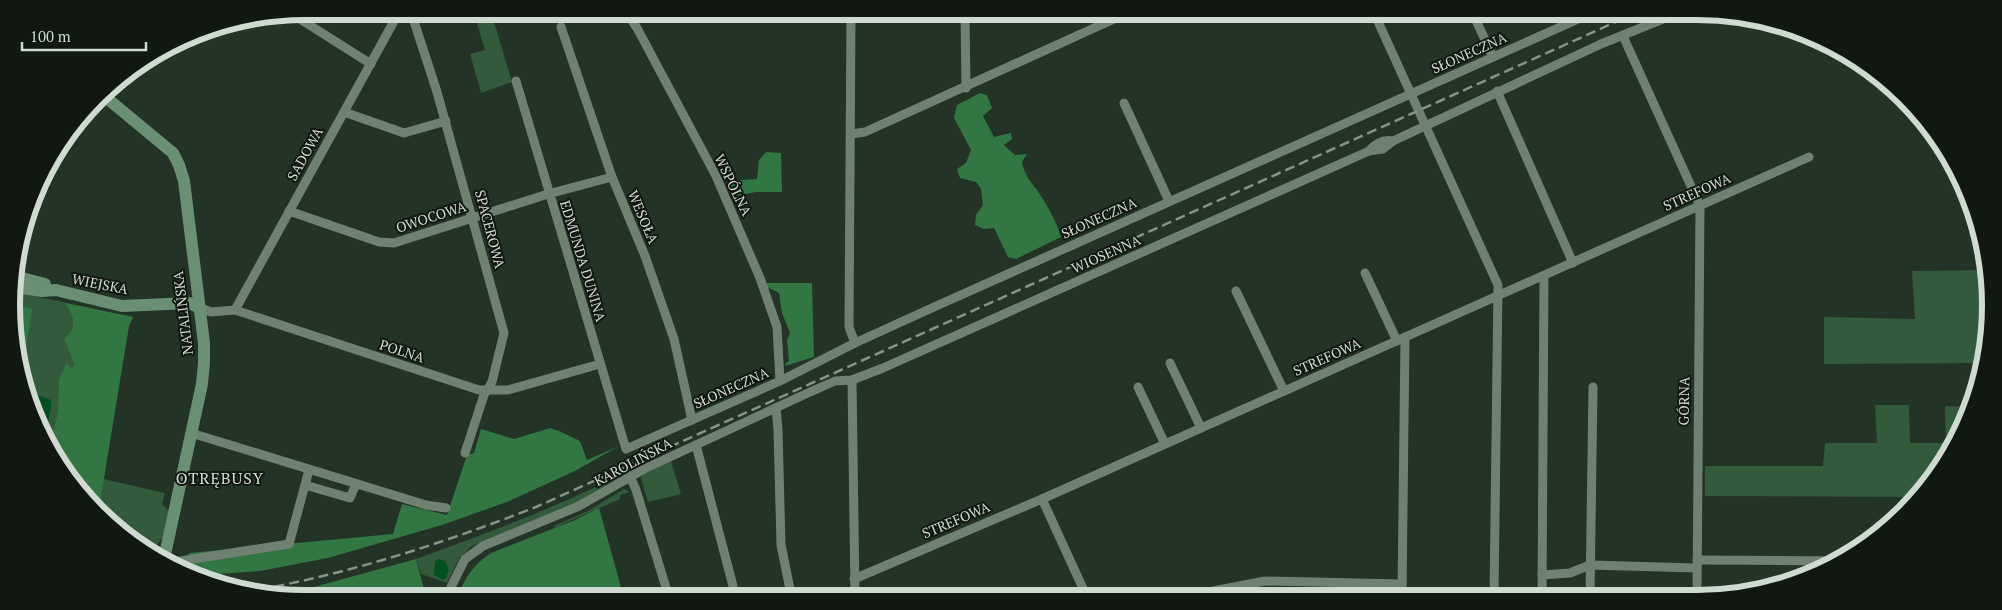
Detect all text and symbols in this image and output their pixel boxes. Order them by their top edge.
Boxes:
scale bar [22,20,146,52]
text: 100 m [30,26,71,46]
street label: SŁONECZNA [1428,27,1510,78]
street label: SADOWA [282,123,327,184]
street label: WSPÓLNA [710,151,757,219]
street label: STREFOWA [1660,168,1734,215]
street label: WESOŁA [624,187,663,247]
street label: SPACEROWA [471,188,510,271]
street label: SŁONECZNA [1058,192,1140,243]
street label: OWOCOWA [393,196,469,237]
street label: EDMUNDA DUNINA [556,198,611,324]
street label: WIOSENNA [1068,230,1144,277]
street label: WIEJSKA [70,269,130,298]
street label: NATALIŃSKA [168,270,197,356]
street label: STREFOWA [1290,333,1364,380]
street label: POLNA [377,334,427,367]
street label: SŁONECZNA [690,362,772,413]
street label: GÓRNA [1674,376,1693,426]
street label: KAROLIŃSKA [590,433,675,490]
district label: OTRĘBUSY [176,467,264,489]
street label: STREFOWA [919,497,993,542]

